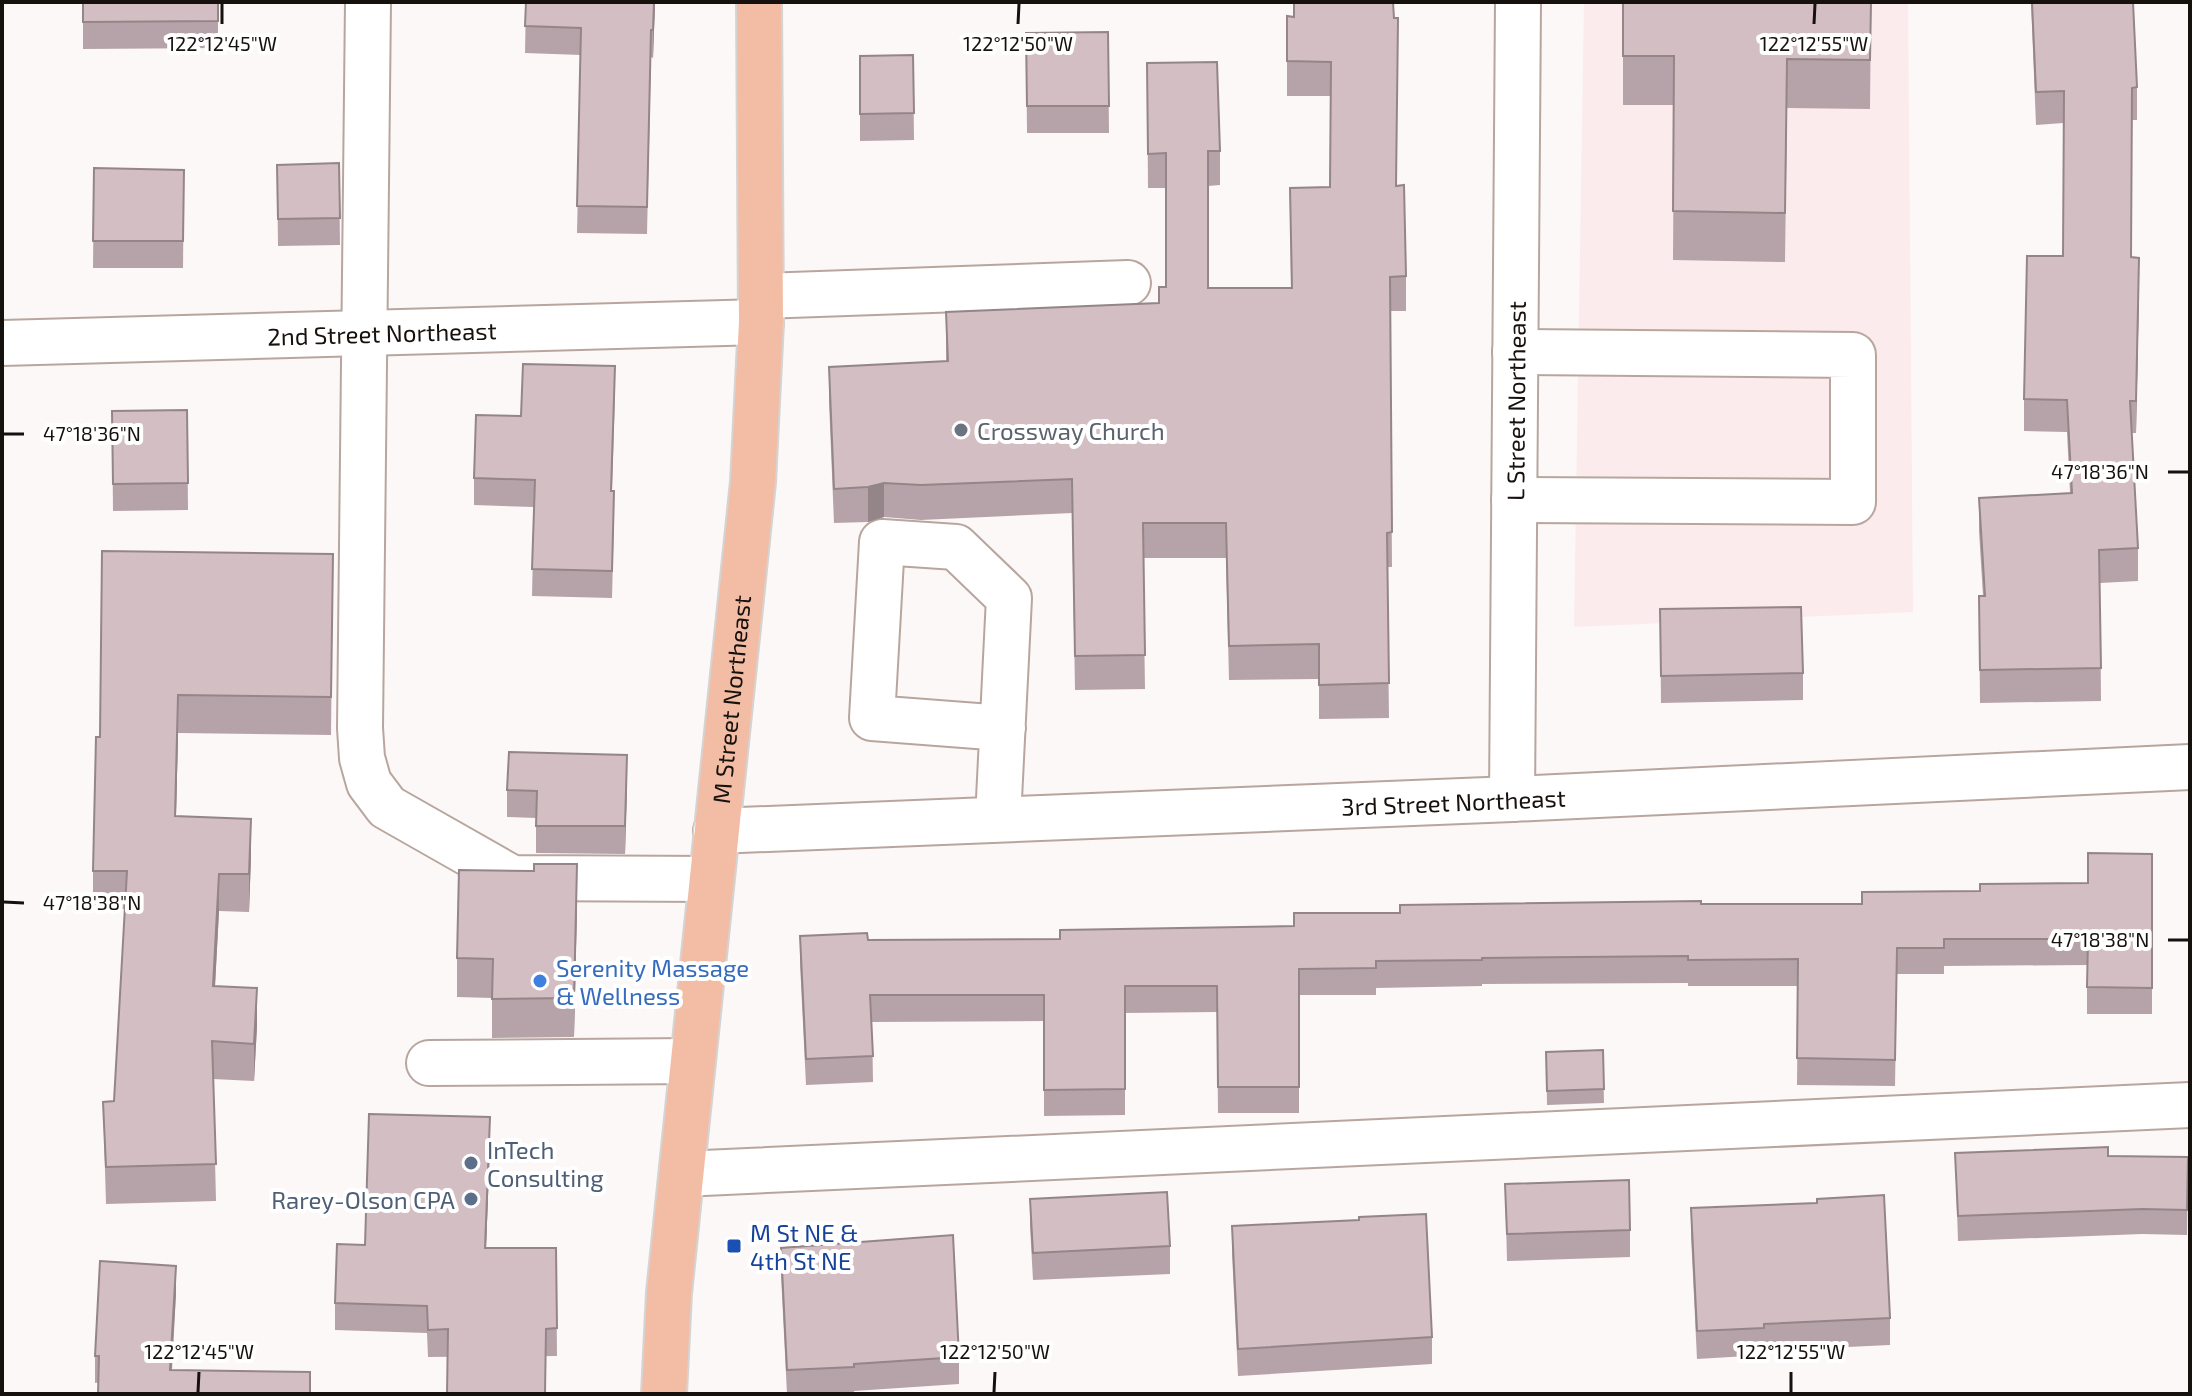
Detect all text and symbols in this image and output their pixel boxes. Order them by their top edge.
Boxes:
text: 122°12'45"W [167,31,277,55]
text: 122°12'50"W [963,31,1073,55]
text: 122°12'55"W [1760,31,1868,55]
street label: L Street Northeast [1500,301,1530,501]
street label: 2nd Street Northeast [267,315,497,350]
place label: Crossway Church [977,416,1165,445]
text: 47°18'36"N [43,421,141,445]
marker: Crossway Church [952,421,970,439]
text: 47°18'36"N [2051,459,2149,483]
street label: M Street Northeast [705,594,756,805]
street label: 3rd Street Northeast [1341,782,1566,820]
text: 47°18'38"N [43,890,141,914]
text: 47°18'38"N [2051,927,2149,951]
place label: Serenity Massage & Wellness [556,953,749,1010]
marker: Serenity Massage & Wellness [531,972,549,990]
place label: InTech Consulting [487,1135,604,1192]
marker: InTech Consulting [462,1154,480,1172]
place label: Rarey-Olson CPA [271,1185,455,1214]
marker: Rarey-Olson CPA [462,1190,480,1208]
place label: M St NE & 4th St NE [750,1218,858,1275]
marker: M St NE & 4th St NE [725,1237,743,1255]
text: 122°12'45"W [144,1339,254,1363]
text: 122°12'50"W [940,1339,1050,1363]
text: 122°12'55"W [1737,1339,1845,1363]

